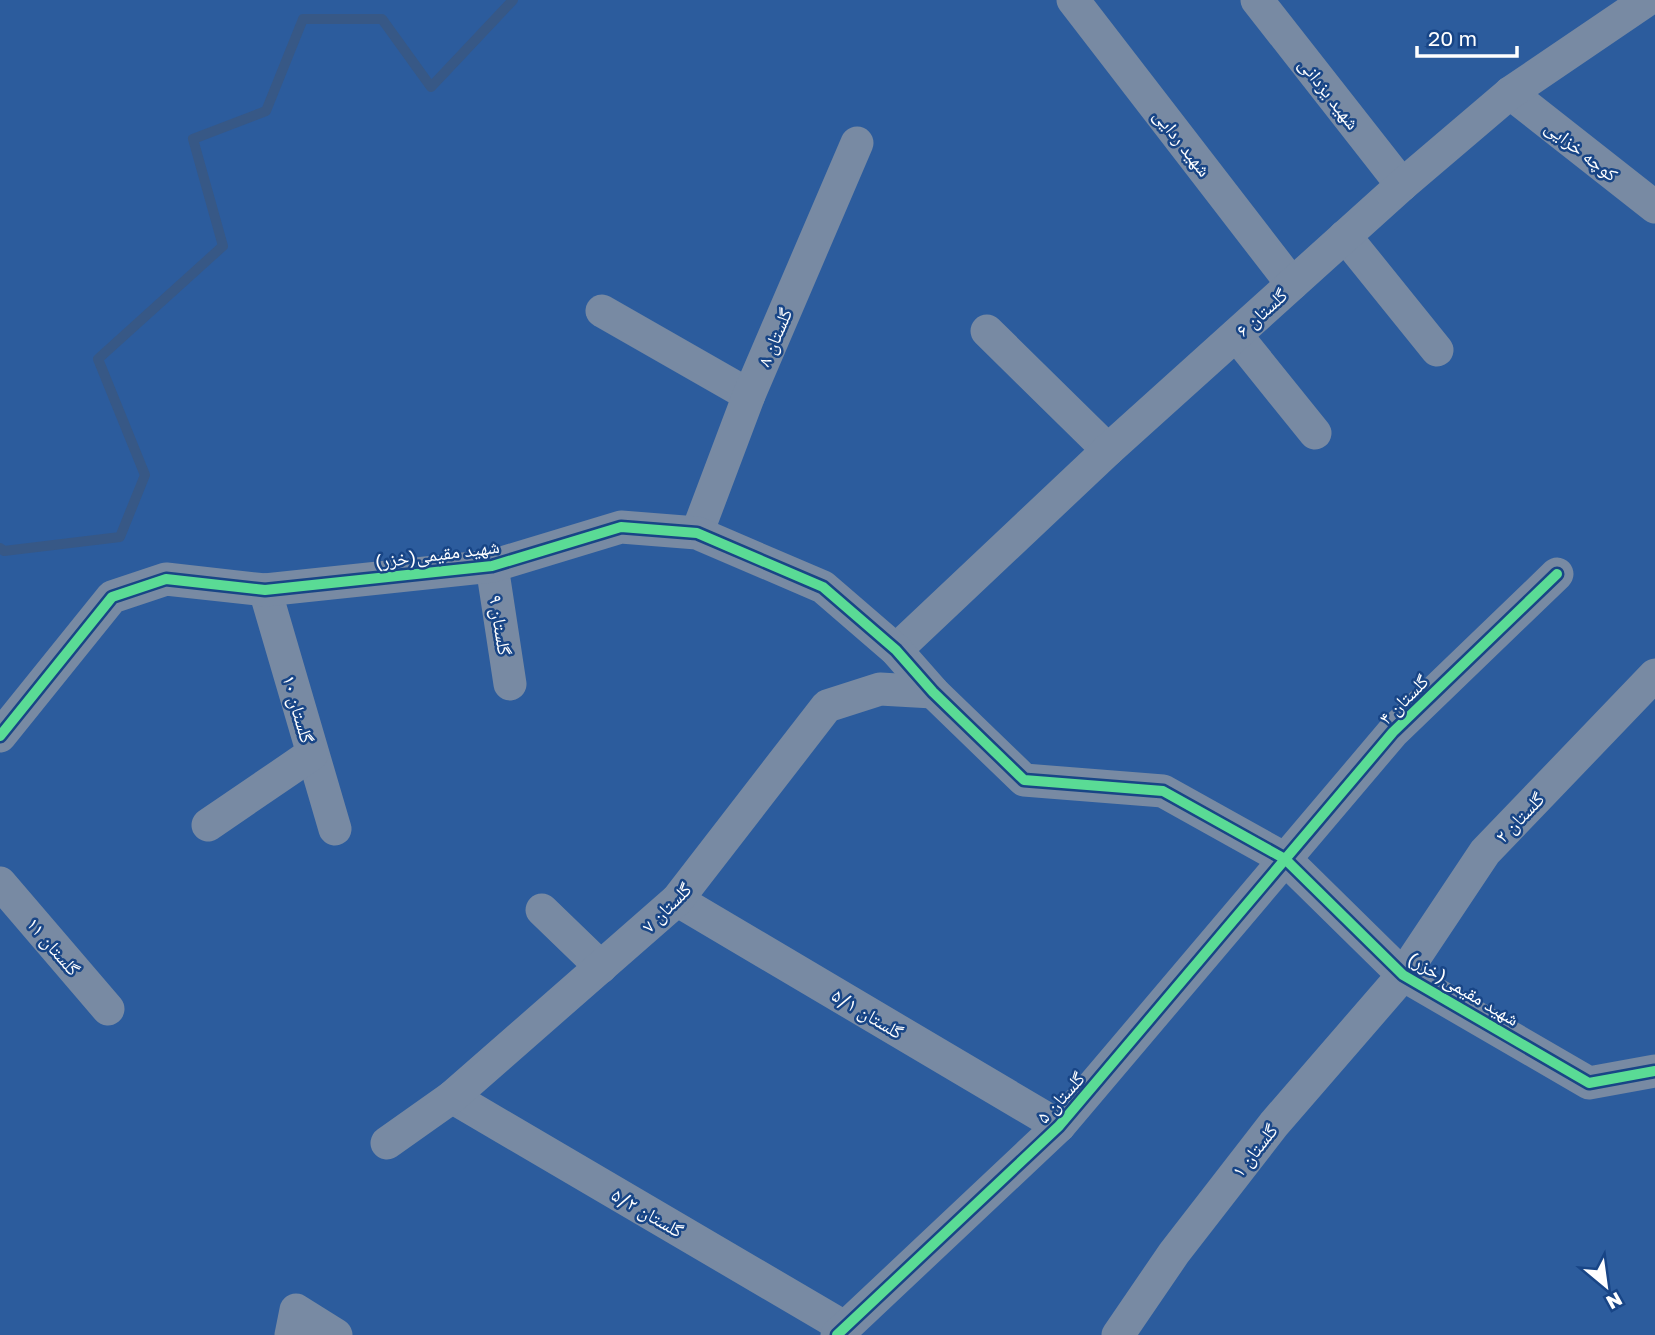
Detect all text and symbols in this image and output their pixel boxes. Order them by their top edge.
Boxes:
scale bar [1417,14,1517,58]
text: 20 m [1428,25,1477,51]
street label: شهید یزدانی [1294,52,1365,134]
street label: شهید ردایی [1149,104,1217,181]
street label: کوچه خزایی [1540,114,1623,186]
street label: گلستان ۶ [1231,283,1292,342]
street label: گلستان ۸ [751,304,798,370]
street label: شهید مقیمی(‌خزر) [373,534,501,573]
street label: گلستان ۹ [484,593,517,657]
street label: گلستان ۴ [1373,669,1434,729]
street label: گلستان ۱۰ [277,672,320,746]
street label: گلستان ۲ [1489,787,1549,848]
street label: گلستان ۷ [636,877,697,937]
street label: گلستان ۱۱ [22,912,86,981]
street label: شهید مقیمی(‌خزر) [1404,946,1524,1031]
street label: گلستان ۵/۱ [828,983,908,1044]
street label: گلستان ۵ [1031,1066,1090,1128]
street label: گلستان ۱ [1226,1119,1283,1182]
street label: گلستان ۵/۲ [608,1182,688,1243]
north arrow [1571,1251,1641,1321]
text: N [1603,1288,1626,1315]

